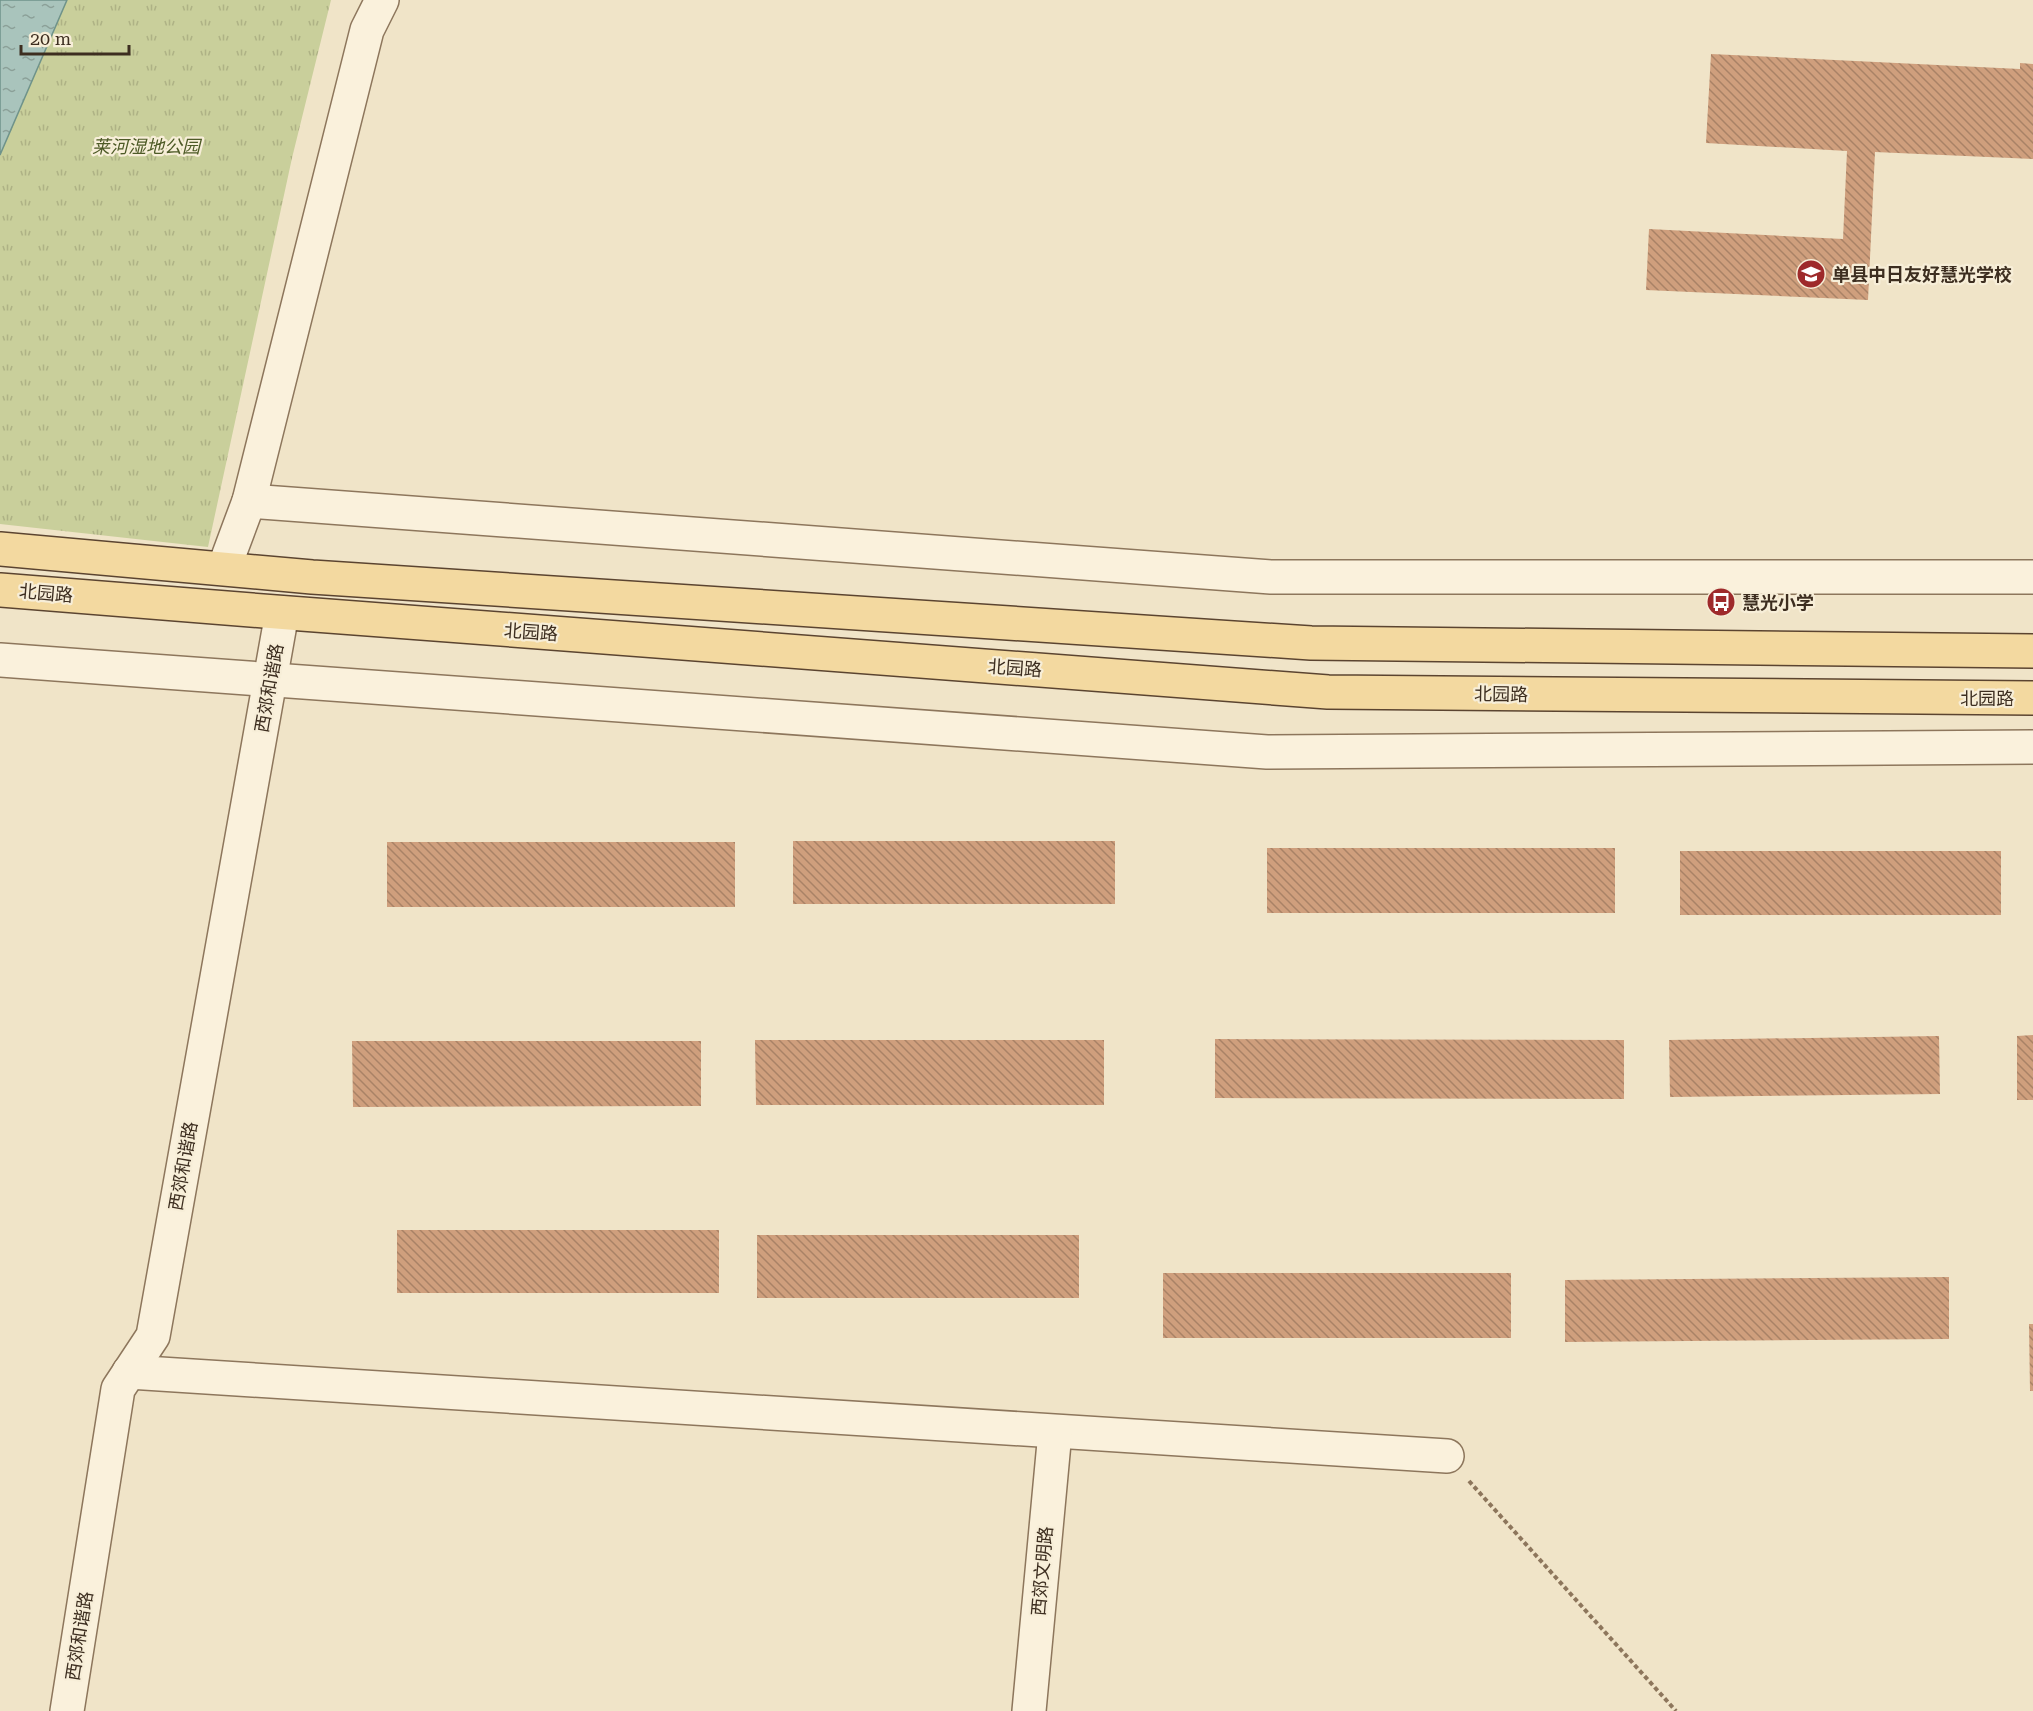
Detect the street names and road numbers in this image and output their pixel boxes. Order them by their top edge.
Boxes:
street label: 北园路 [18,580,74,606]
street label: 北园路 [503,620,559,644]
street label: 西郊和谐路 [251,642,287,734]
street label: 北园路 [987,656,1043,680]
street label: 北园路 [1474,683,1528,705]
street label: 北园路 [1960,688,2014,709]
street label: 西郊和谐路 [165,1120,201,1212]
street label: 西郊文明路 [1028,1525,1056,1617]
street label: 西郊和谐路 [62,1590,96,1682]

